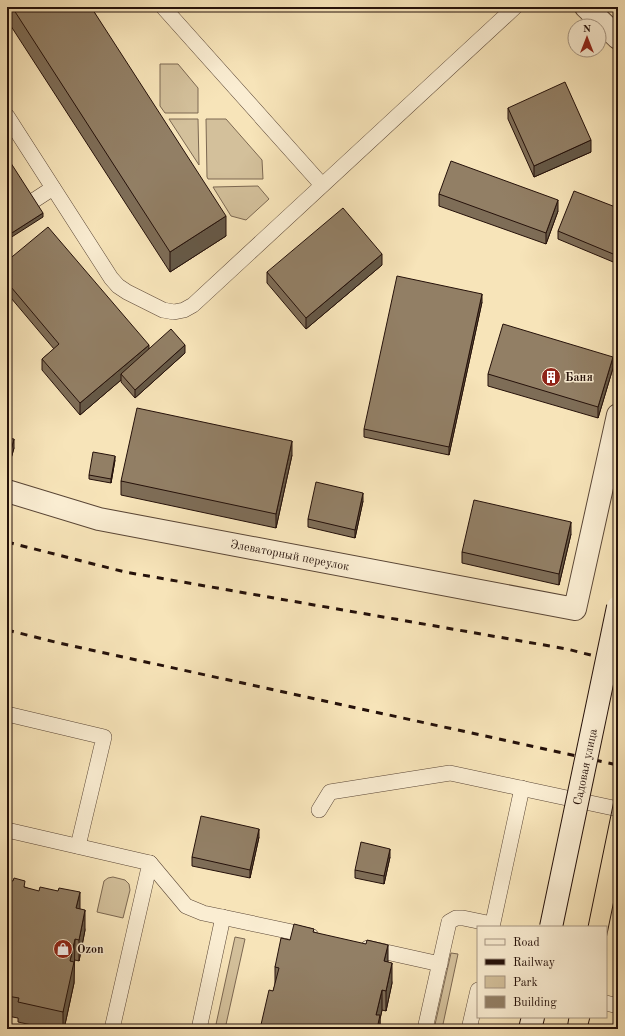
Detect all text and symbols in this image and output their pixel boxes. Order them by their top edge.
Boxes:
north arrow [567,18,607,58]
text: N [583,24,592,35]
building icon: Баня [540,366,562,388]
place label: Баня [565,372,593,384]
street label: Элеваторный переулок [229,539,350,573]
street label: Садовая улица [572,728,600,807]
legend [477,926,607,1018]
text: Road [513,937,540,949]
shop icon: Ozon [52,938,74,960]
place label: Ozon [77,944,104,956]
text: Railway [513,957,556,969]
text: Park [513,977,538,989]
text: Building [513,997,557,1009]

